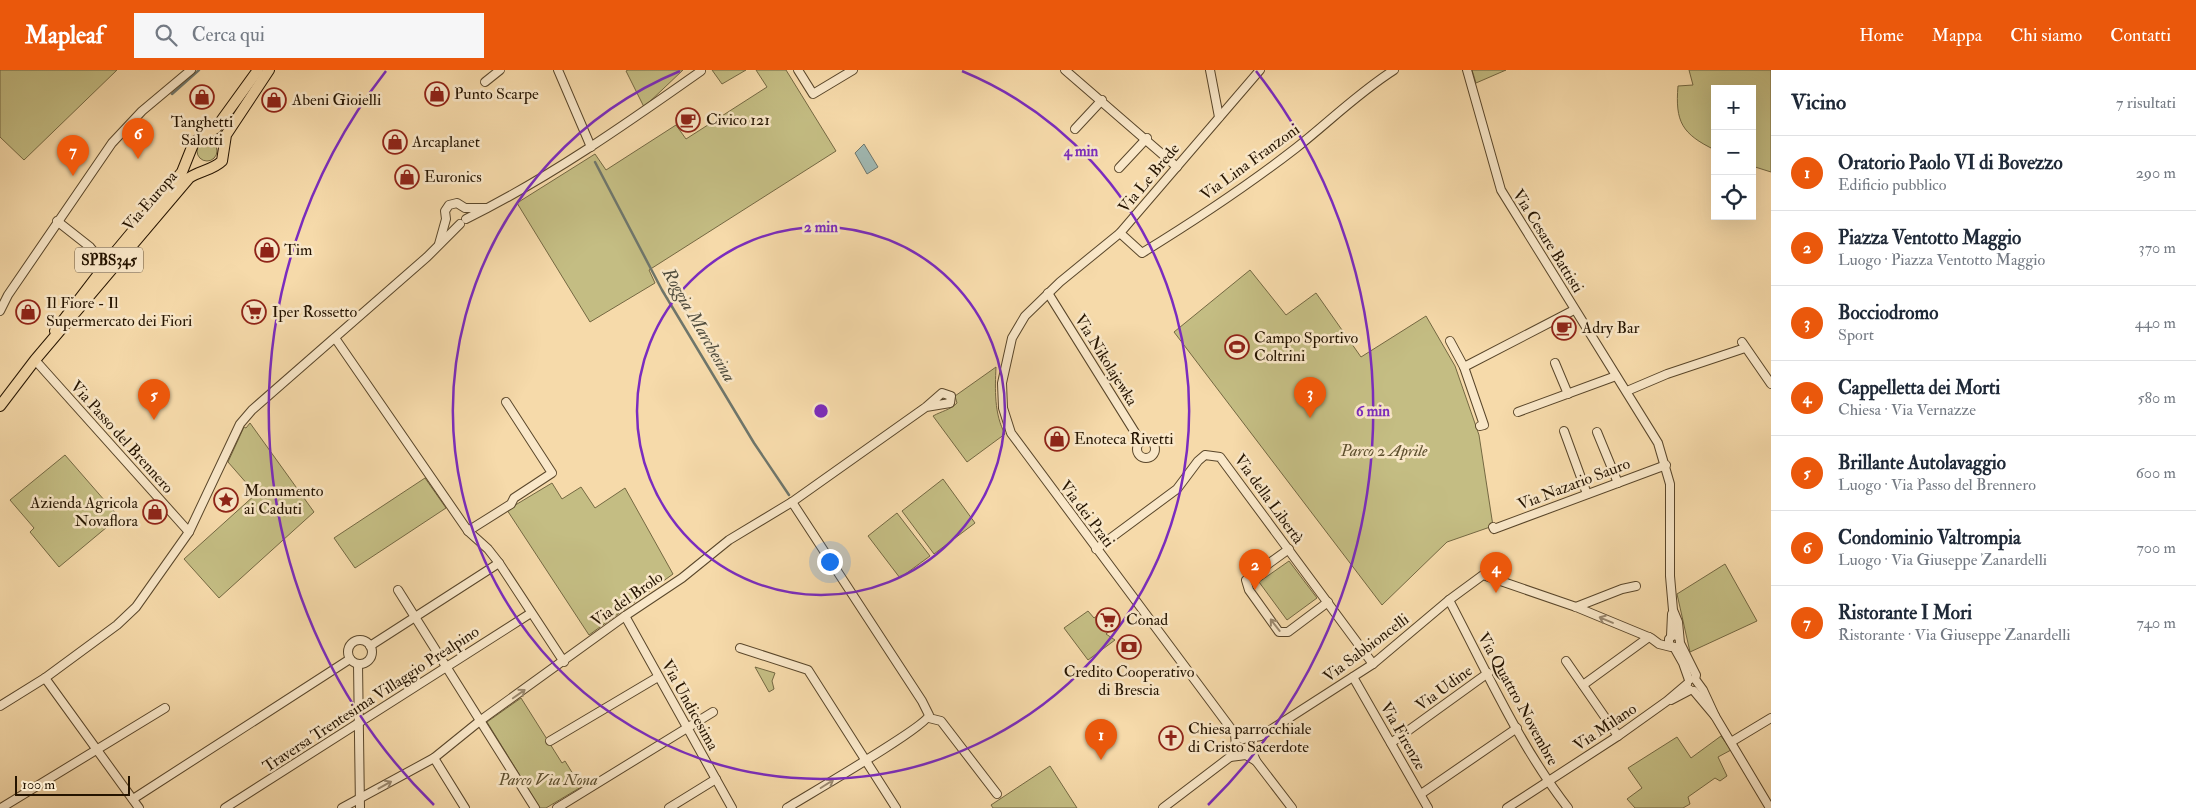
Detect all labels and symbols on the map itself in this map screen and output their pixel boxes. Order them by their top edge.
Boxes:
shop icon: Punto Scarpe [424,81,450,107]
shop icon: Tanghetti Salotti [189,84,215,110]
place label: Punto Scarpe [454,84,539,105]
shop icon: Abeni Gioielli [261,87,287,113]
place label: Abeni Gioielli [291,90,381,110]
cafe icon: Civico 121 [675,107,701,133]
place label: Civico 121 [706,110,770,130]
place label: Tanghetti Salotti [171,112,233,150]
pin: 6 [122,118,154,159]
street label: Via Lina Franzoni [1196,119,1304,205]
shop icon: Arcaplanet [382,129,408,155]
place label: Arcaplanet [411,132,480,153]
pin: 7 [57,135,89,176]
street label: Via Le Brede [1114,139,1184,217]
text: 4 min [1063,142,1099,161]
shop icon: Euronics [394,164,420,190]
street label: Via Europa [118,166,183,236]
place label: Euronics [424,167,482,187]
street label: Via Cesare Battisti [1508,185,1588,297]
text: 2 min [804,218,838,237]
shop icon: Tim [254,237,280,263]
place label: Tim [284,240,313,260]
road number: SPBS345 [75,248,143,272]
water label: Roggia Marchesina [657,263,741,386]
place label: Il Fiore - Il Supermercato dei Fiori [46,293,192,332]
shop icon: Il Fiore - Il Supermercato dei Fiori [15,299,41,325]
supermarket icon: Iper Rossetto [241,299,267,325]
place label: Iper Rossetto [272,302,357,323]
street label: Via Nikolajewka [1070,311,1142,410]
cafe icon: Adry Bar [1551,315,1577,341]
place label: Adry Bar [1581,318,1639,338]
place label: Campo Sportivo Coltrini [1254,328,1359,366]
sports icon: Campo Sportivo Coltrini [1224,334,1250,360]
street label: Via Passo del Brennero [66,376,178,498]
pin: 3 [1294,377,1326,418]
pin: 5 [138,379,170,420]
centre of rings [812,402,830,420]
text: 6 min [1356,402,1390,421]
shop icon: Enoteca Rivetti [1044,426,1070,452]
place label: Enoteca Rivetti [1074,429,1173,449]
park label: Parco 2 Aprile [1340,441,1428,461]
street label: Via della Libertà [1230,450,1309,548]
street label: Via Nazario Sauro [1515,453,1633,515]
street label: Via dei Prati [1055,476,1119,552]
place label: Monumento ai Caduti [244,481,324,519]
place icon: Monumento ai Caduti [213,487,239,513]
place label: Azienda Agricola Novaflora [29,493,138,531]
shop icon: Azienda Agricola Novaflora [142,499,168,525]
your location [817,549,843,575]
pin: 2 [1239,549,1271,590]
pin: 4 [1480,552,1512,593]
street label: Via del Brolo [587,567,667,631]
supermarket icon: Conad [1095,607,1121,633]
street label: Via Sabbioncelli [1319,609,1413,687]
place label: Conad [1126,610,1168,630]
one-way arrow [1599,614,1614,624]
one-way arrow [1269,619,1280,632]
street label: Traversa Trentesima Villaggio Prealpino [259,621,484,777]
street label: Via Quattro Novembre [1473,629,1563,769]
bank icon: Credito Cooperativo di Brescia [1116,634,1142,660]
street label: Via Undicesima [657,656,723,754]
street label: Via Udine [1412,660,1477,715]
place label: Credito Cooperativo di Brescia [1064,662,1195,700]
one-way arrow [511,689,525,699]
street label: Via Milano [1570,698,1641,755]
street label: Via Firenze [1376,699,1431,774]
pin: 1 [1085,719,1117,760]
place label: Chiesa parrocchiale di Cristo Sacerdote [1188,719,1312,757]
church icon: Chiesa parrocchiale di Cristo Sacerdote [1158,725,1184,751]
park label: Parco Via Nona [497,770,598,790]
scale bar [15,773,130,796]
one-way arrow [819,778,833,788]
one-way arrow [377,780,392,790]

